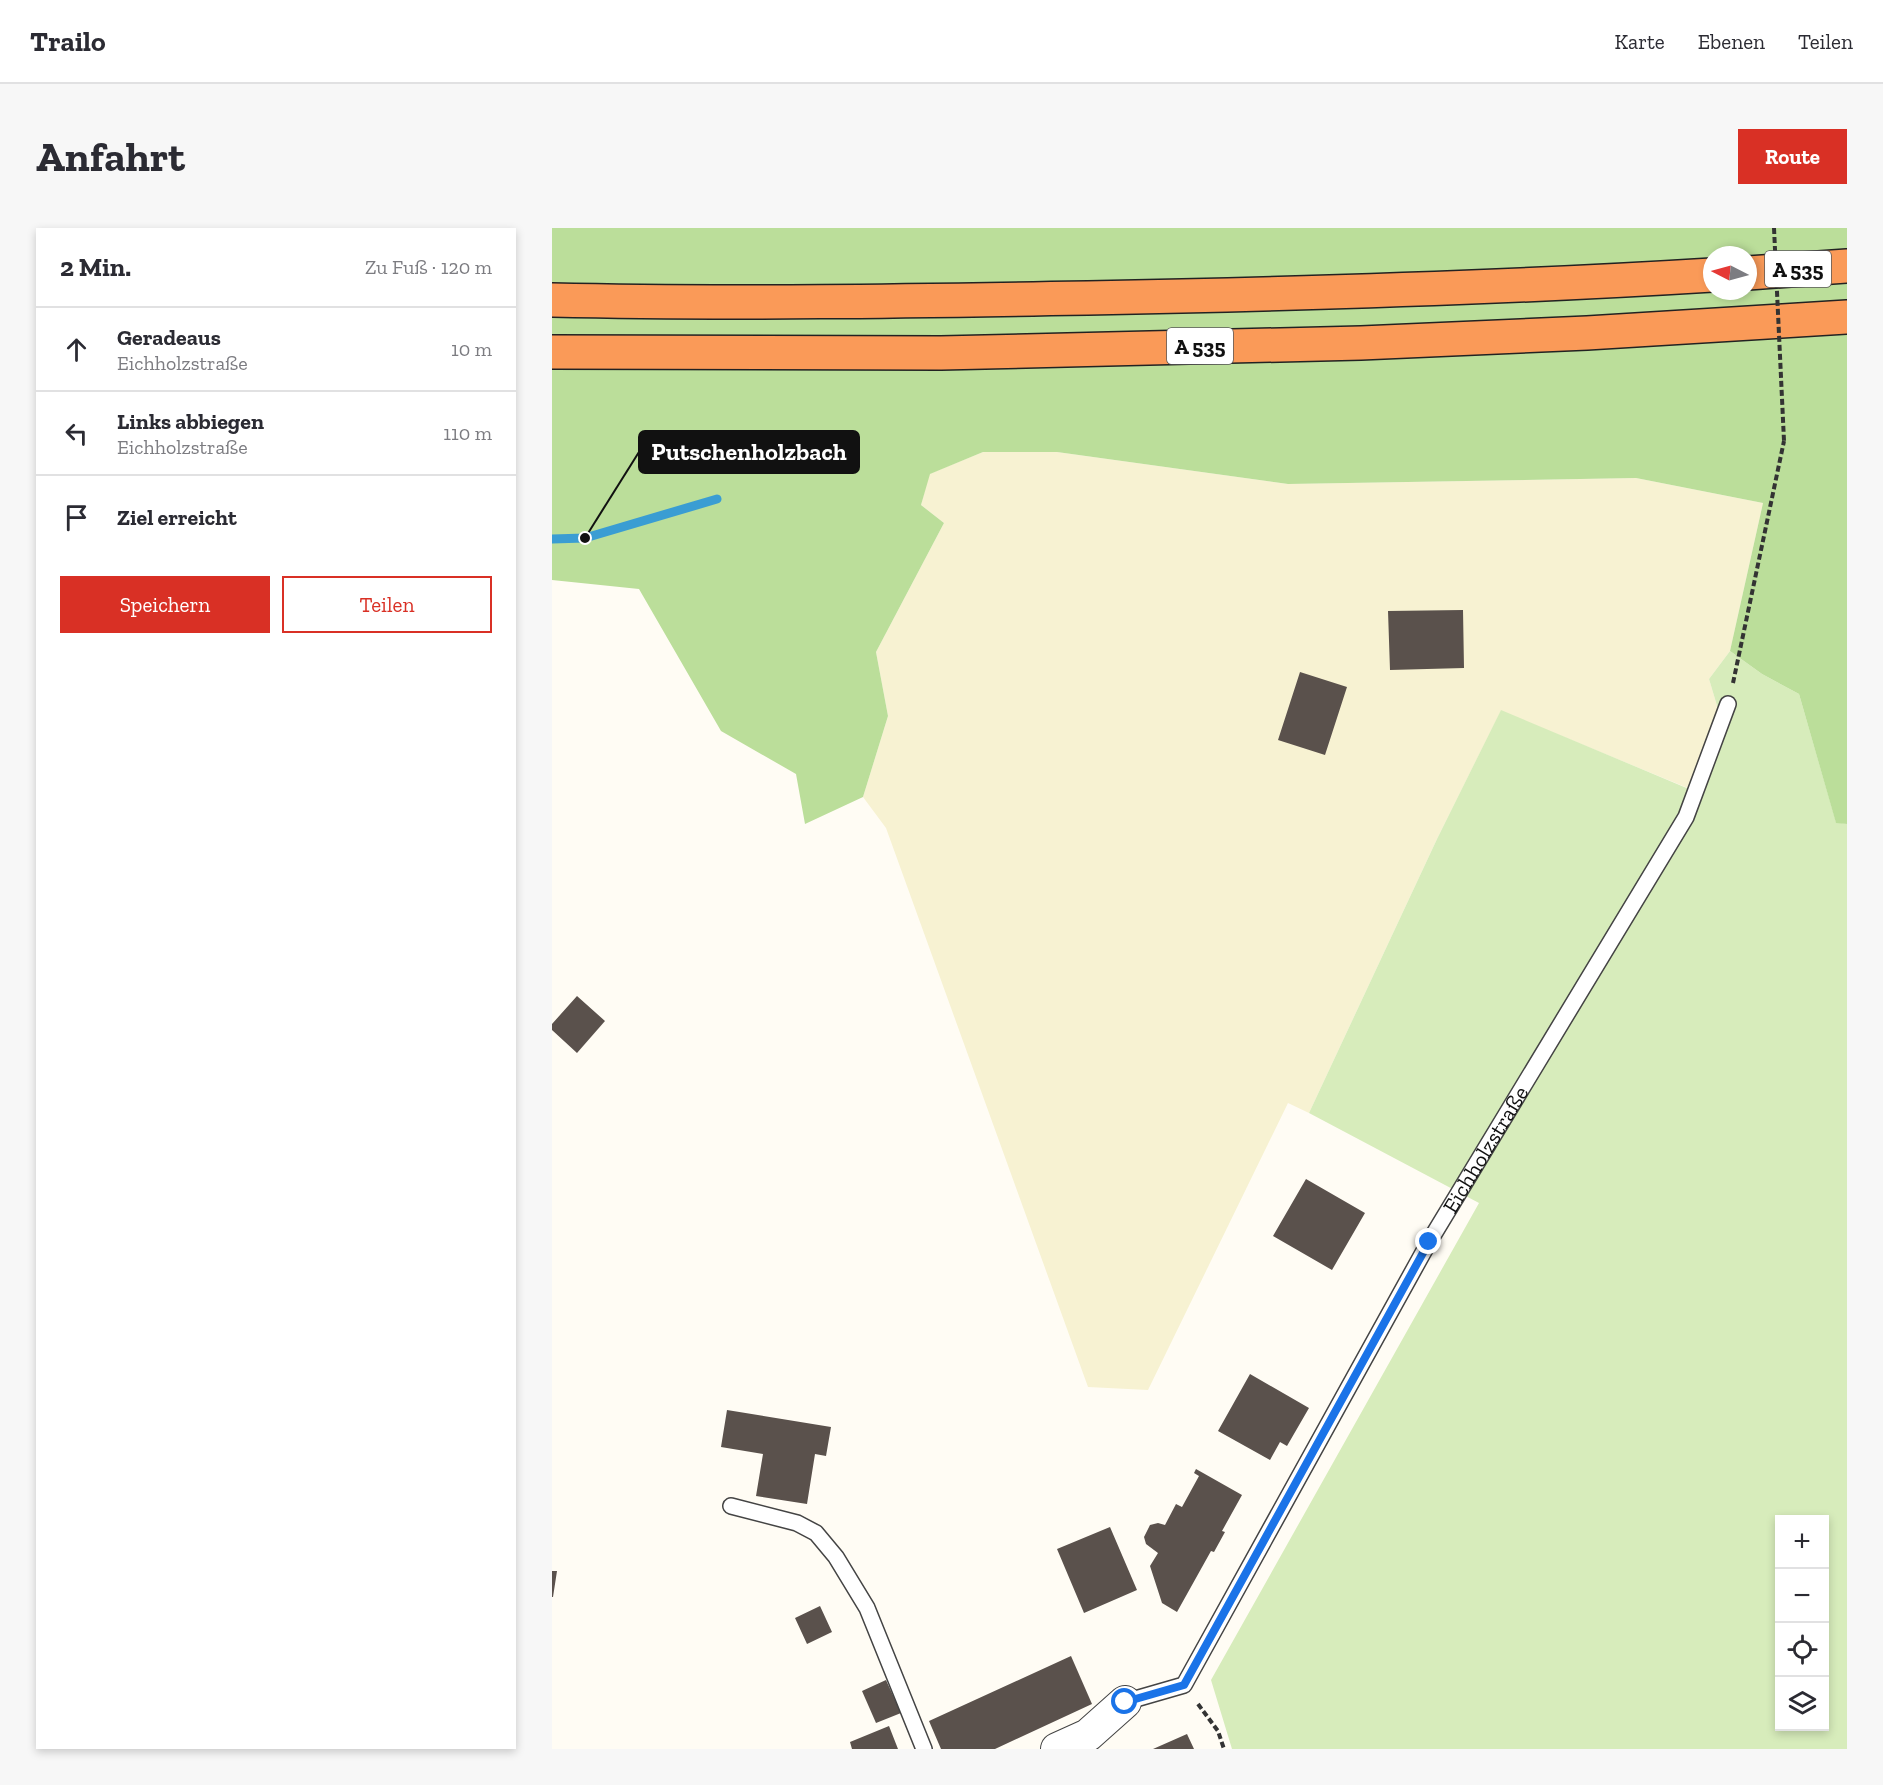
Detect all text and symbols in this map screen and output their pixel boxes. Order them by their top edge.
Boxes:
text: Trailo [30,25,106,58]
text: Karte [1615,29,1665,54]
text: Ebenen [1698,29,1765,54]
text: Teilen [1798,29,1853,54]
button: Route [1738,129,1847,184]
text: Anfahrt [36,131,185,182]
north arrow [1703,246,1757,300]
text: 2 Min. [60,251,131,283]
road number: A 535 [1765,251,1831,287]
text: Zu Fuß · 120 m [365,255,492,279]
text: Geradeaus [117,324,221,351]
road number: A 535 [1167,328,1233,364]
icon: ahead [60,333,93,366]
text: 10 m [451,337,492,361]
text: Eichholzstraße [117,351,248,375]
text: Links abbiegen [117,408,264,435]
icon: left [60,417,93,450]
text: 110 m [443,421,492,445]
callout: Putschenholzbach [639,431,859,473]
text: Eichholzstraße [117,435,248,459]
text: Putschenholzbach [651,437,847,466]
icon: arrive [60,501,93,534]
text: Ziel erreicht [117,504,237,531]
button: Speichern [60,576,270,633]
button: Teilen [282,576,492,633]
street label: Eichholzstraße [1436,1081,1534,1218]
route end [1415,1228,1441,1254]
map controls [1775,1515,1829,1731]
button: + [1775,1515,1829,1569]
button: − [1775,1569,1829,1623]
button: locate [1775,1623,1829,1677]
button: layers [1775,1677,1829,1731]
route start [1111,1688,1137,1714]

